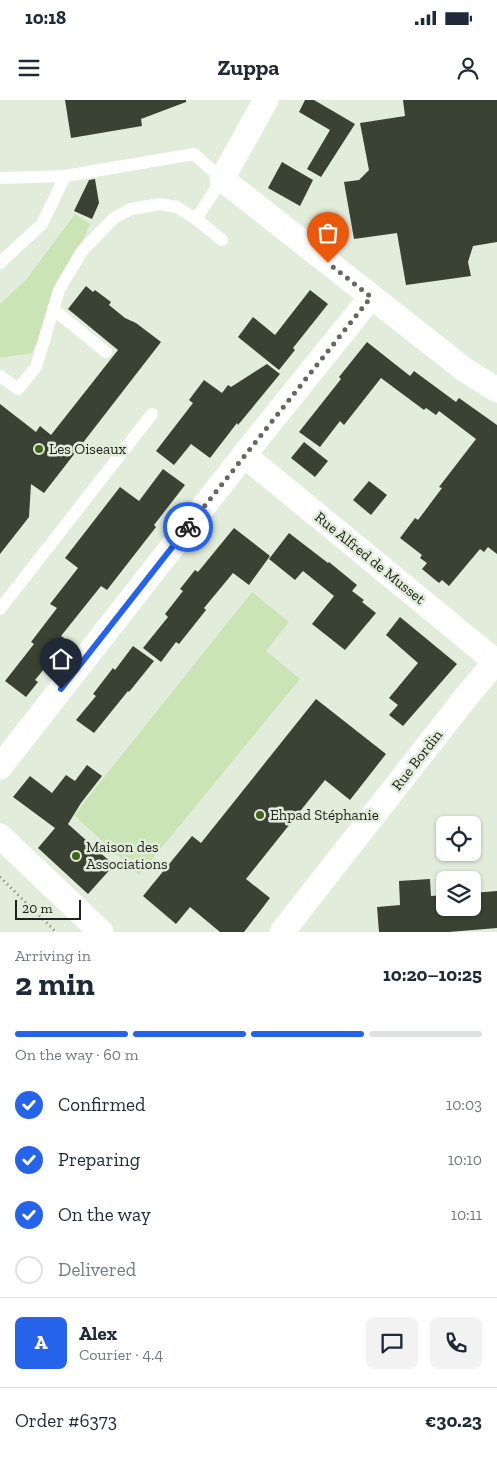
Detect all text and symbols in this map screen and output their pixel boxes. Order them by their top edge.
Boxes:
text: 10:18 [25,6,66,29]
icon: menu [15,54,43,82]
text: Zuppa [218,54,279,81]
icon: person [454,54,482,82]
pin [307,212,349,263]
icon: bag [314,219,342,247]
place label: Les Oiseaux [49,440,127,458]
marker: Les Oiseaux [33,443,45,455]
courier [163,502,213,552]
street label: Rue Alfred de Musset [311,508,429,608]
icon: bike [174,513,202,541]
pin [40,638,82,689]
icon: home [47,645,75,673]
street label: Rue Bordin [388,726,447,794]
place label: Ehpad Stéphanie [270,806,379,824]
marker: Ehpad Stéphanie [254,809,266,821]
map controls [436,816,481,916]
button: locate [436,816,481,861]
place label: Maison des Associations [86,838,168,873]
marker: Maison des Associations [70,850,82,862]
button: layers [436,871,481,916]
scale bar [15,897,81,920]
text: 20 m [22,900,53,917]
text: Arriving in [15,946,91,965]
text: 10:20–10:25 [383,963,482,986]
text: 2 min [15,965,95,1003]
text: On the way · 60 m [15,1045,139,1064]
icon: check [15,1091,43,1119]
text: Confirmed [58,1093,145,1116]
text: 10:03 [446,1095,482,1114]
icon: check [15,1146,43,1174]
text: Preparing [58,1148,140,1171]
text: 10:10 [448,1150,482,1169]
icon: check [15,1201,43,1229]
text: On the way [58,1203,151,1226]
text: 10:11 [451,1205,482,1224]
text: Delivered [58,1258,136,1281]
button: chat [366,1317,418,1369]
button: phone [430,1317,482,1369]
text: Alex [79,1322,117,1345]
text: A [34,1331,48,1354]
text: Courier · 4.4 [79,1345,163,1364]
text: Order #6373 [15,1409,117,1432]
text: €30.23 [425,1409,482,1432]

